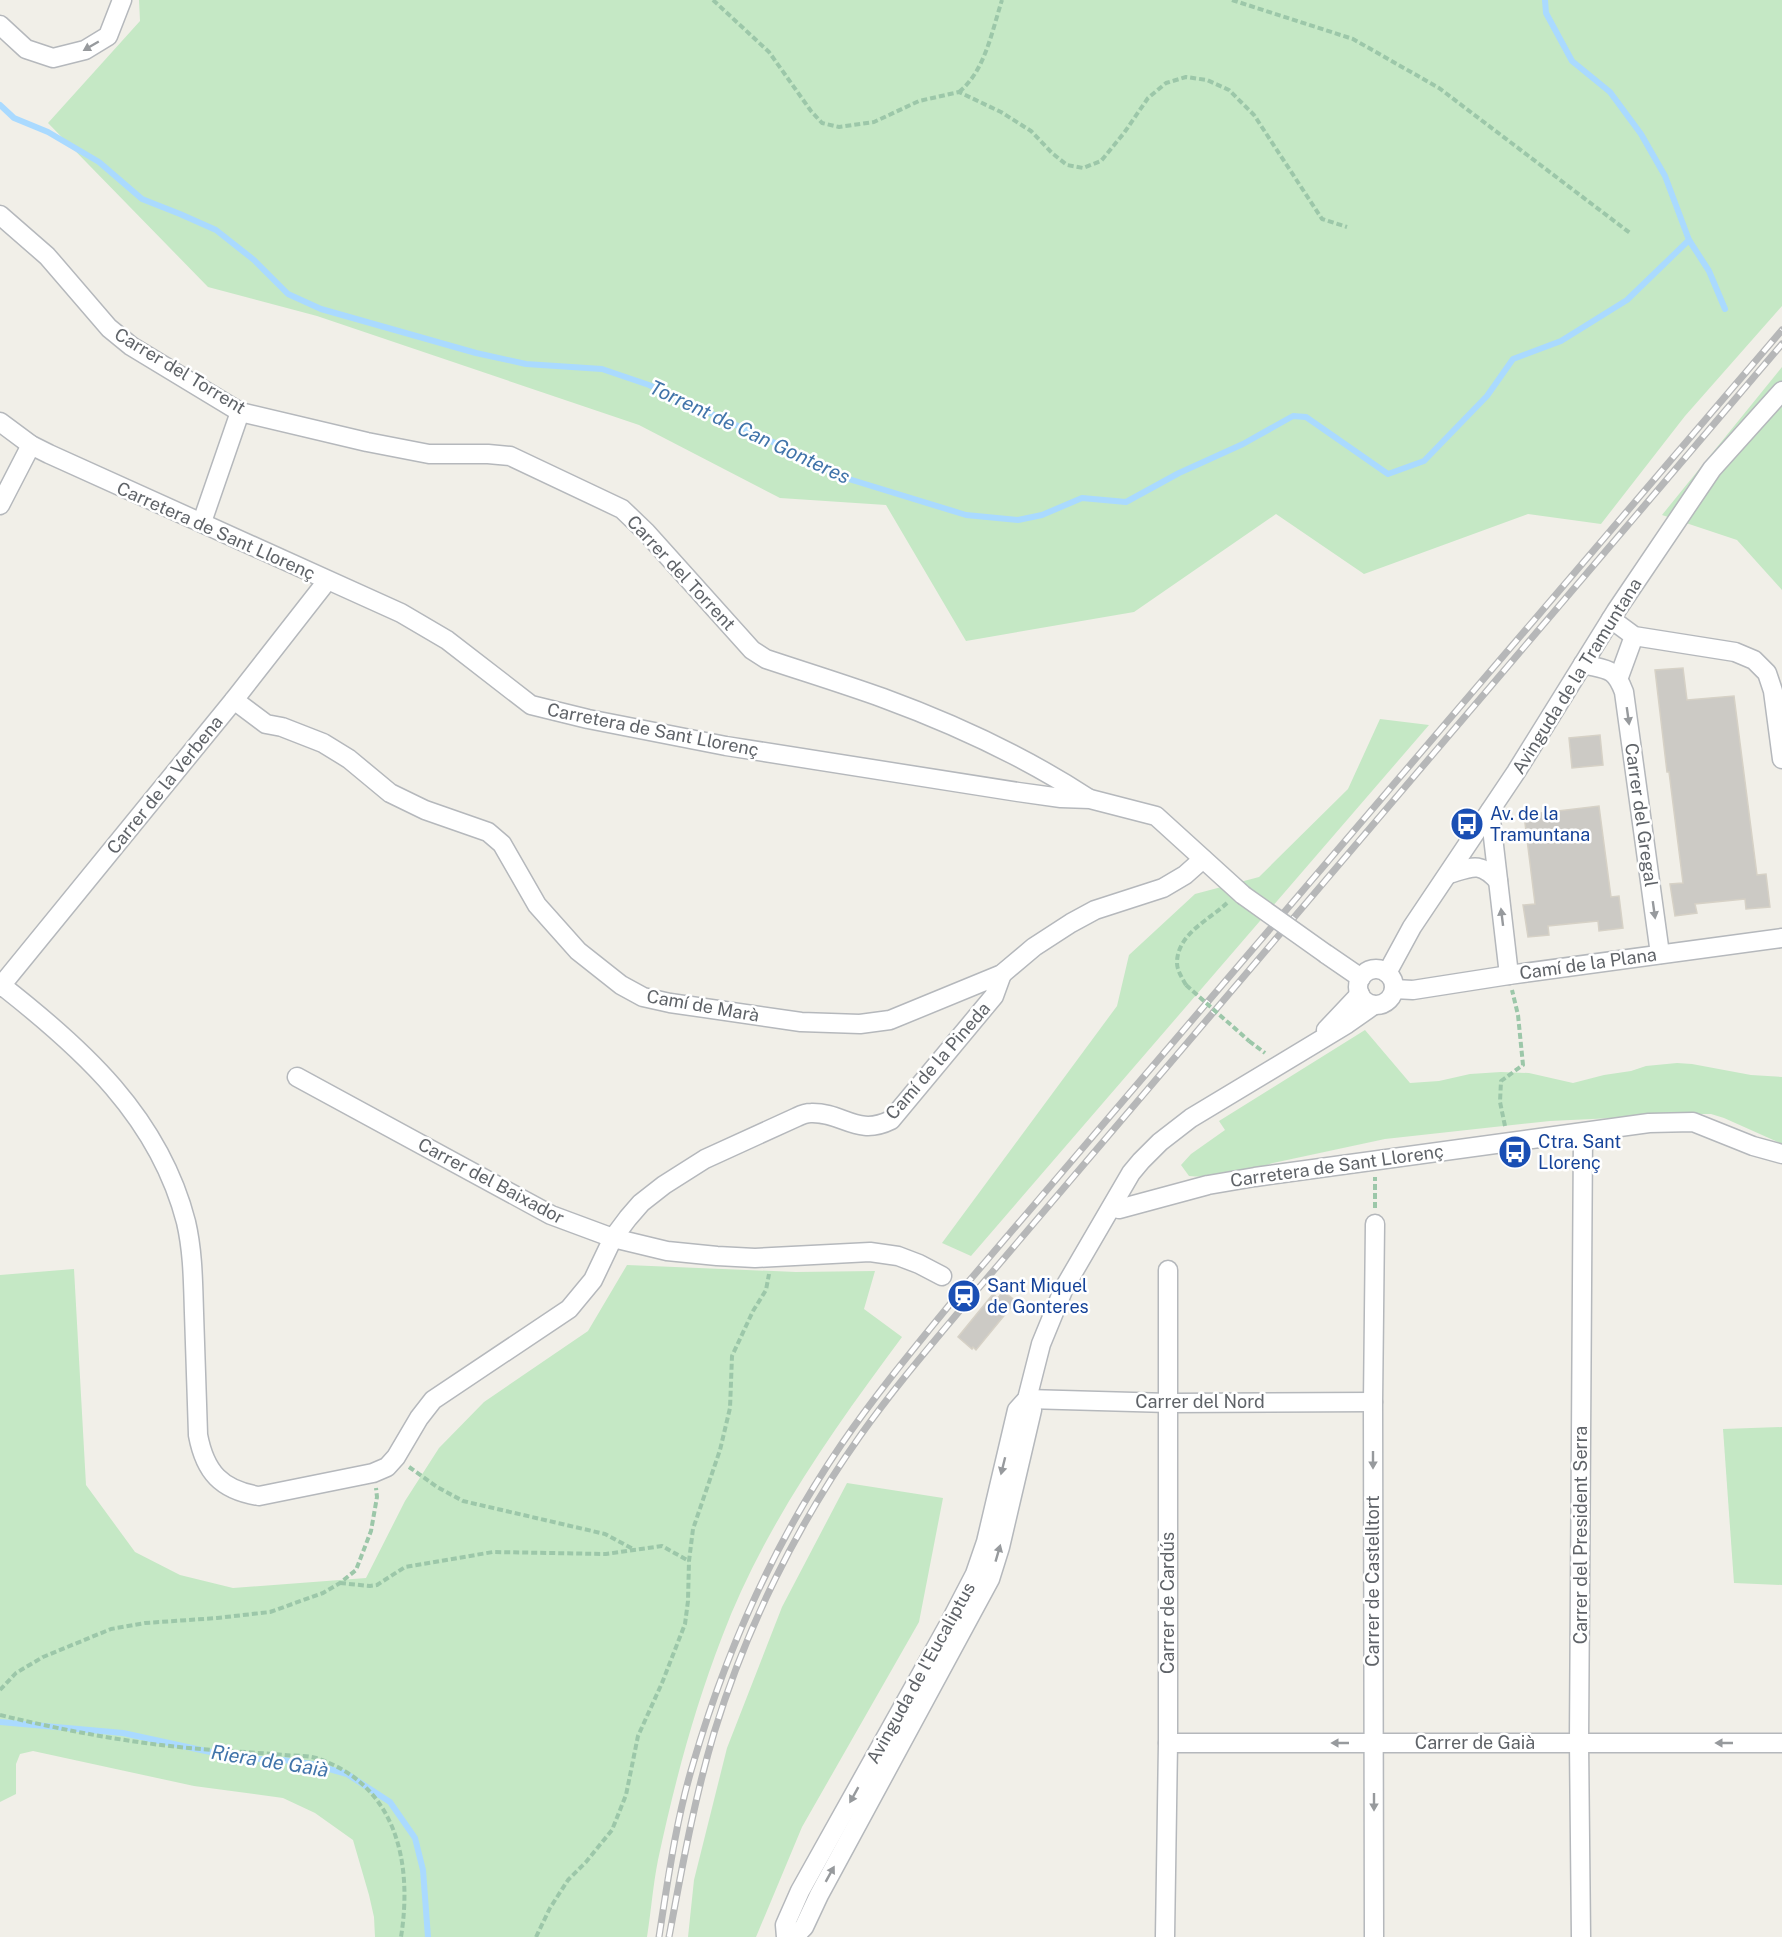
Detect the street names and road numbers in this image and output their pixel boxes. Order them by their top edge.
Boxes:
street label: Carrer del Torrent [111,323,250,418]
street label: Carretera de Sant Llorenç [114,477,319,584]
street label: Carrer del Torrent [623,511,740,634]
street label: Avinguda de la Tramuntana [1508,574,1646,778]
street label: Carretera de Sant Llorenç [546,699,761,760]
street label: Carrer de la Verbena [102,711,227,858]
street label: Carrer del Gregal [1621,742,1662,888]
street label: Camí de la Plana [1518,943,1658,984]
street label: Camí de Marà [645,985,761,1026]
street label: Camí de la Pineda [881,998,994,1124]
street label: Carrer del Baixador [415,1133,568,1228]
street label: Carretera de Sant Llorenç [1229,1140,1445,1191]
street label: Carrer del Nord [1135,1391,1265,1412]
street label: Carrer del President Serra [1570,1426,1591,1644]
street label: Carrer de Castelltort [1362,1495,1383,1667]
street label: Carrer de Cardús [1157,1532,1178,1674]
street label: Avinguda de l'Eucaliptus [862,1578,979,1767]
street label: Carrer de Gaià [1415,1732,1535,1753]

